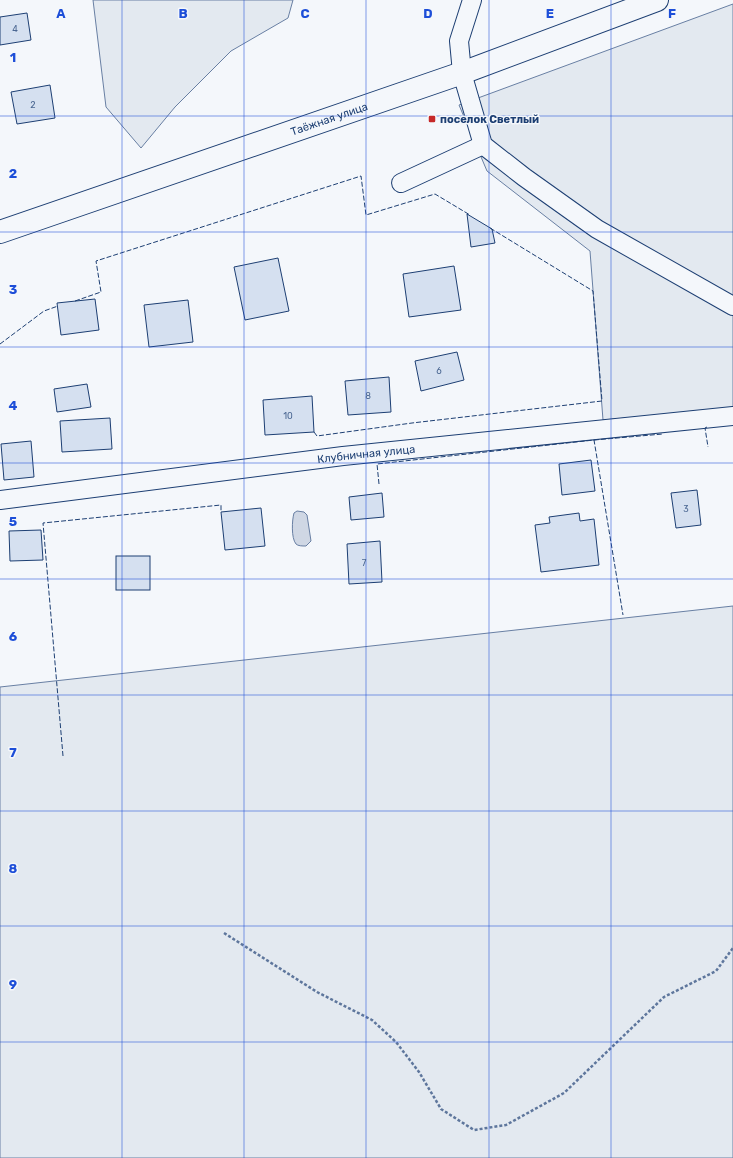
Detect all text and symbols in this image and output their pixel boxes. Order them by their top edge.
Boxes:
text: A [56,6,66,21]
text: B [178,6,188,21]
text: C [300,6,310,21]
text: D [423,6,433,21]
text: E [546,6,554,21]
text: F [668,6,676,21]
house number: 4 [12,24,18,34]
text: 1 [10,50,16,65]
street label: Таёжная улица [289,99,369,138]
house number: 2 [30,100,36,110]
place label: поселок Светлый [440,113,539,126]
marker: поселок Светлый [427,114,437,124]
text: 2 [9,166,17,181]
text: 3 [9,282,18,297]
house number: 6 [436,366,442,376]
house number: 8 [365,391,371,401]
text: 4 [9,398,18,413]
house number: 10 [283,411,293,421]
street label: Клубничная улица [316,442,416,466]
house number: 3 [683,504,689,514]
text: 5 [9,514,17,529]
house number: 7 [362,558,367,568]
text: 6 [9,629,18,644]
text: 7 [9,745,17,760]
text: 8 [9,861,18,876]
text: 9 [9,977,17,992]

